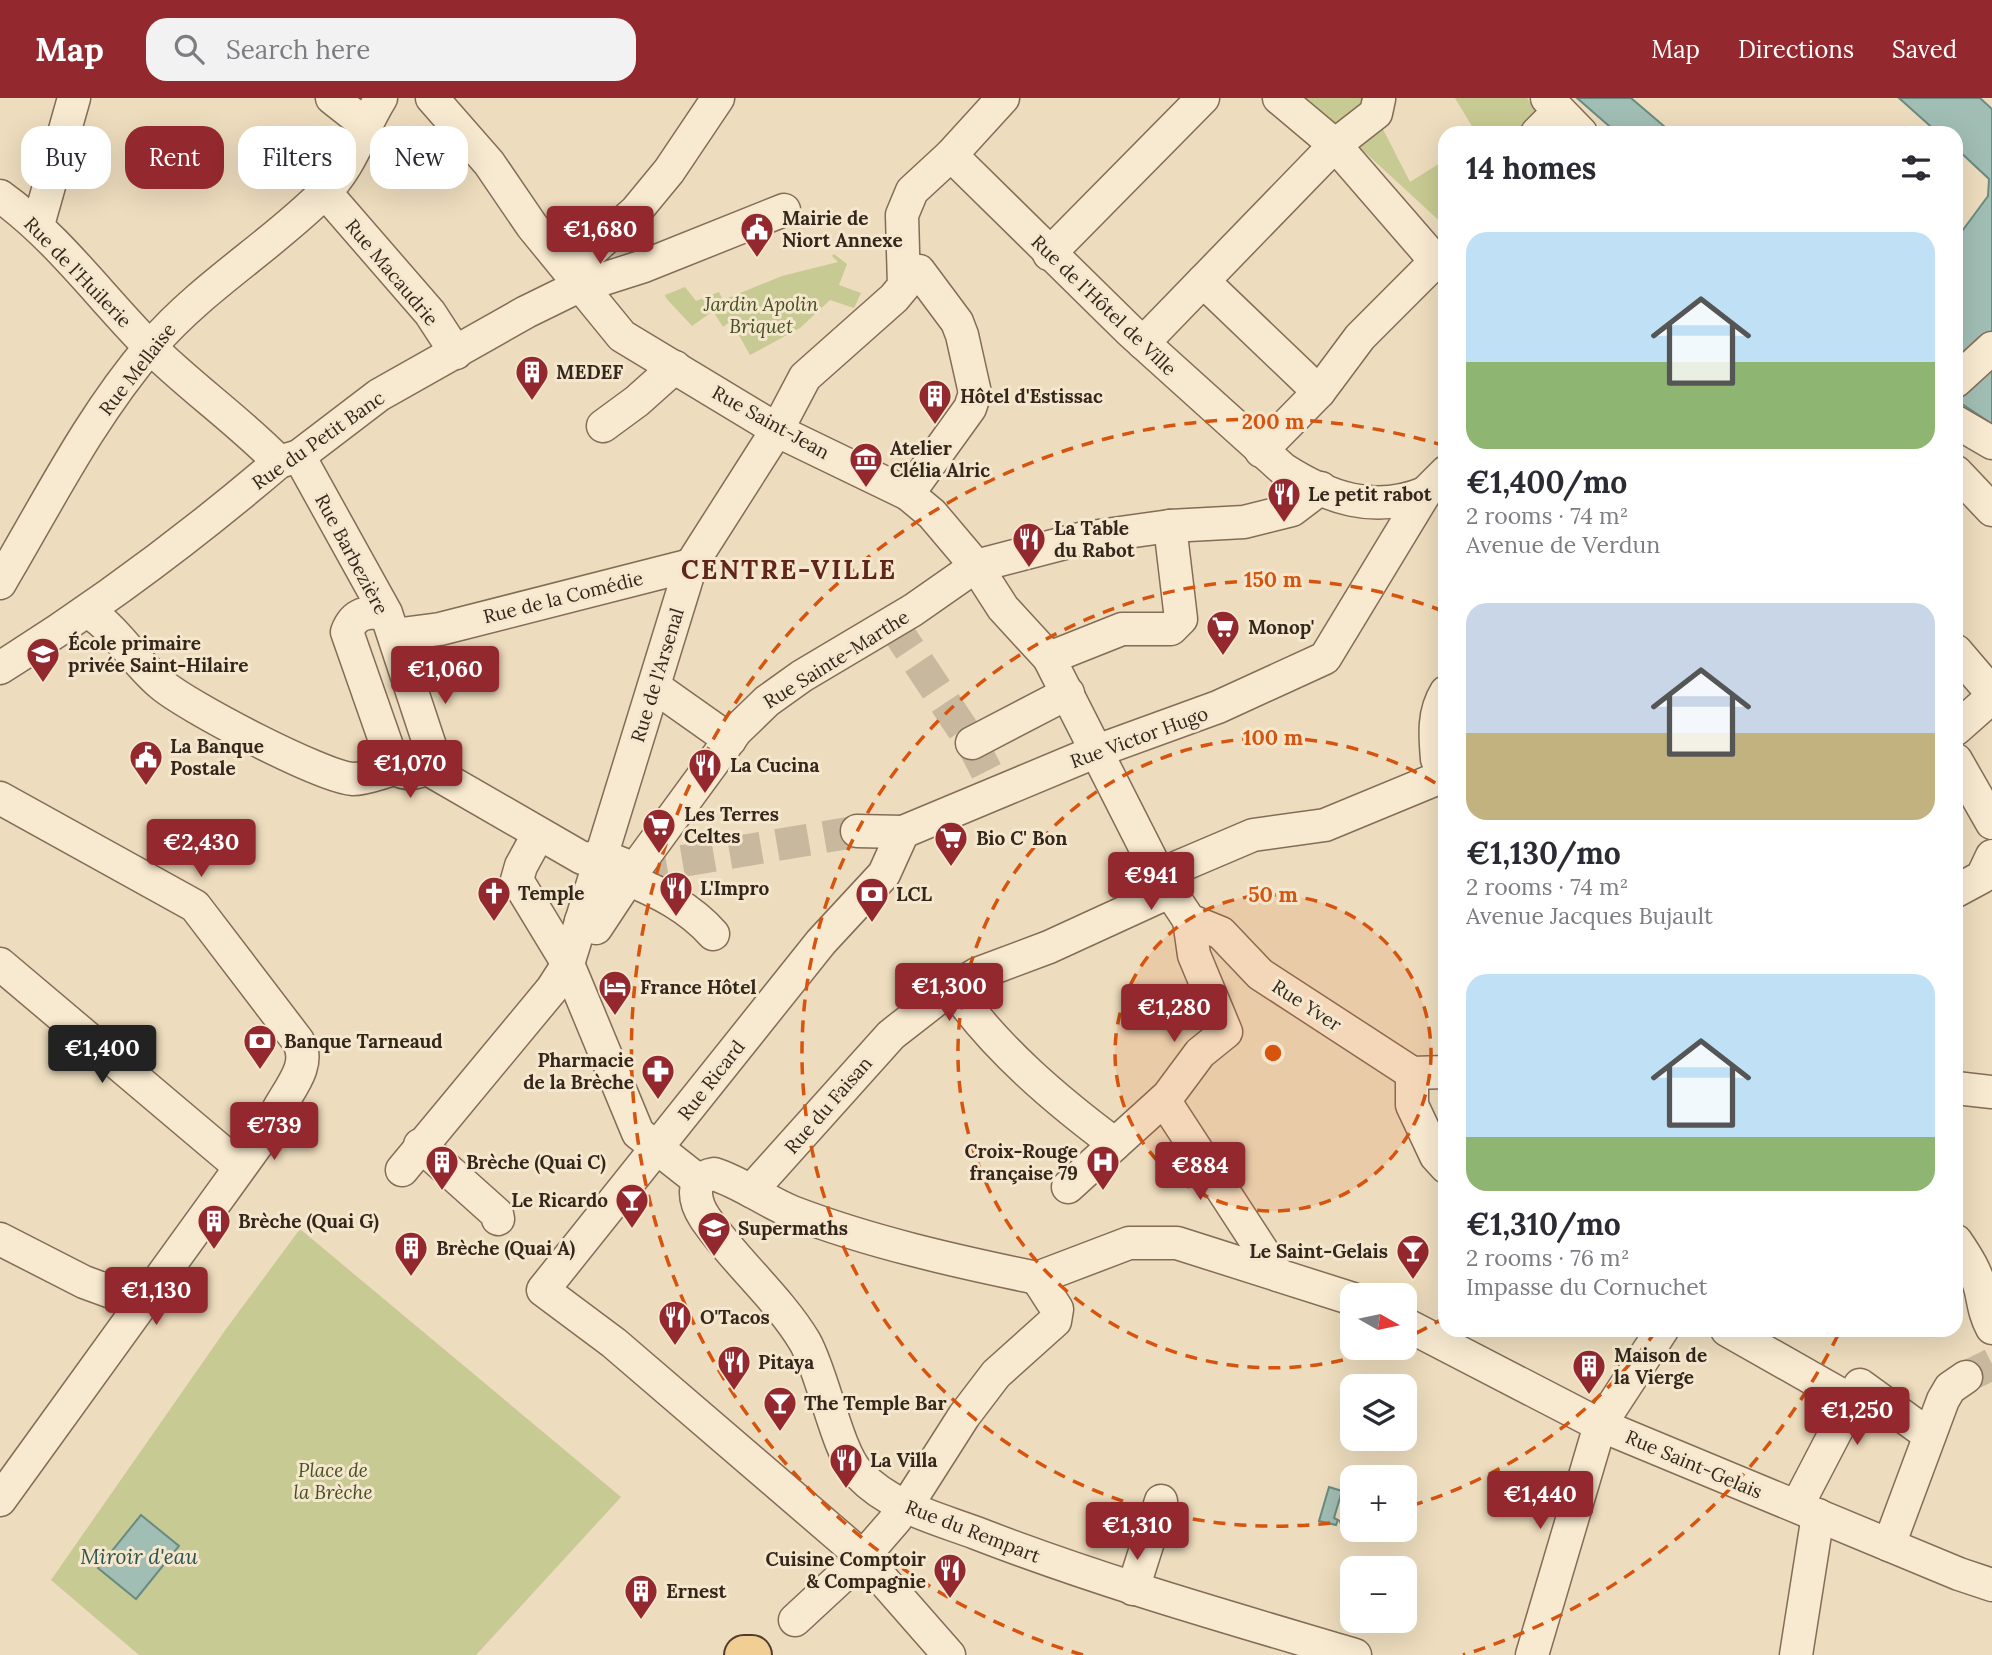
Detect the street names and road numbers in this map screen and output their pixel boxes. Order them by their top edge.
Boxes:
street label: Rue de l'Huilerie [19,212,137,332]
street label: Rue Macaudrie [340,214,444,330]
street label: Rue de l'Hôtel de Ville [1026,230,1182,380]
street label: Rue Mellaise [93,318,181,420]
street label: Rue Saint-Jean [708,380,834,464]
street label: Rue du Petit Banc [247,385,389,495]
street label: Rue Barbezière [310,489,394,619]
street label: Rue de la Comédie [481,566,645,628]
street label: Rue de l'Arsenal [625,605,689,745]
street label: Rue Sainte-Marthe [759,605,913,713]
street label: Rue Victor Hugo [1067,701,1211,773]
street label: Rue Yver [1268,974,1347,1037]
street label: Rue Ricard [672,1035,750,1125]
street label: Rue du Faisan [779,1051,877,1159]
street label: Rue Saint-Gelais [1622,1424,1766,1504]
street label: Rue du Rempart [902,1494,1044,1568]

